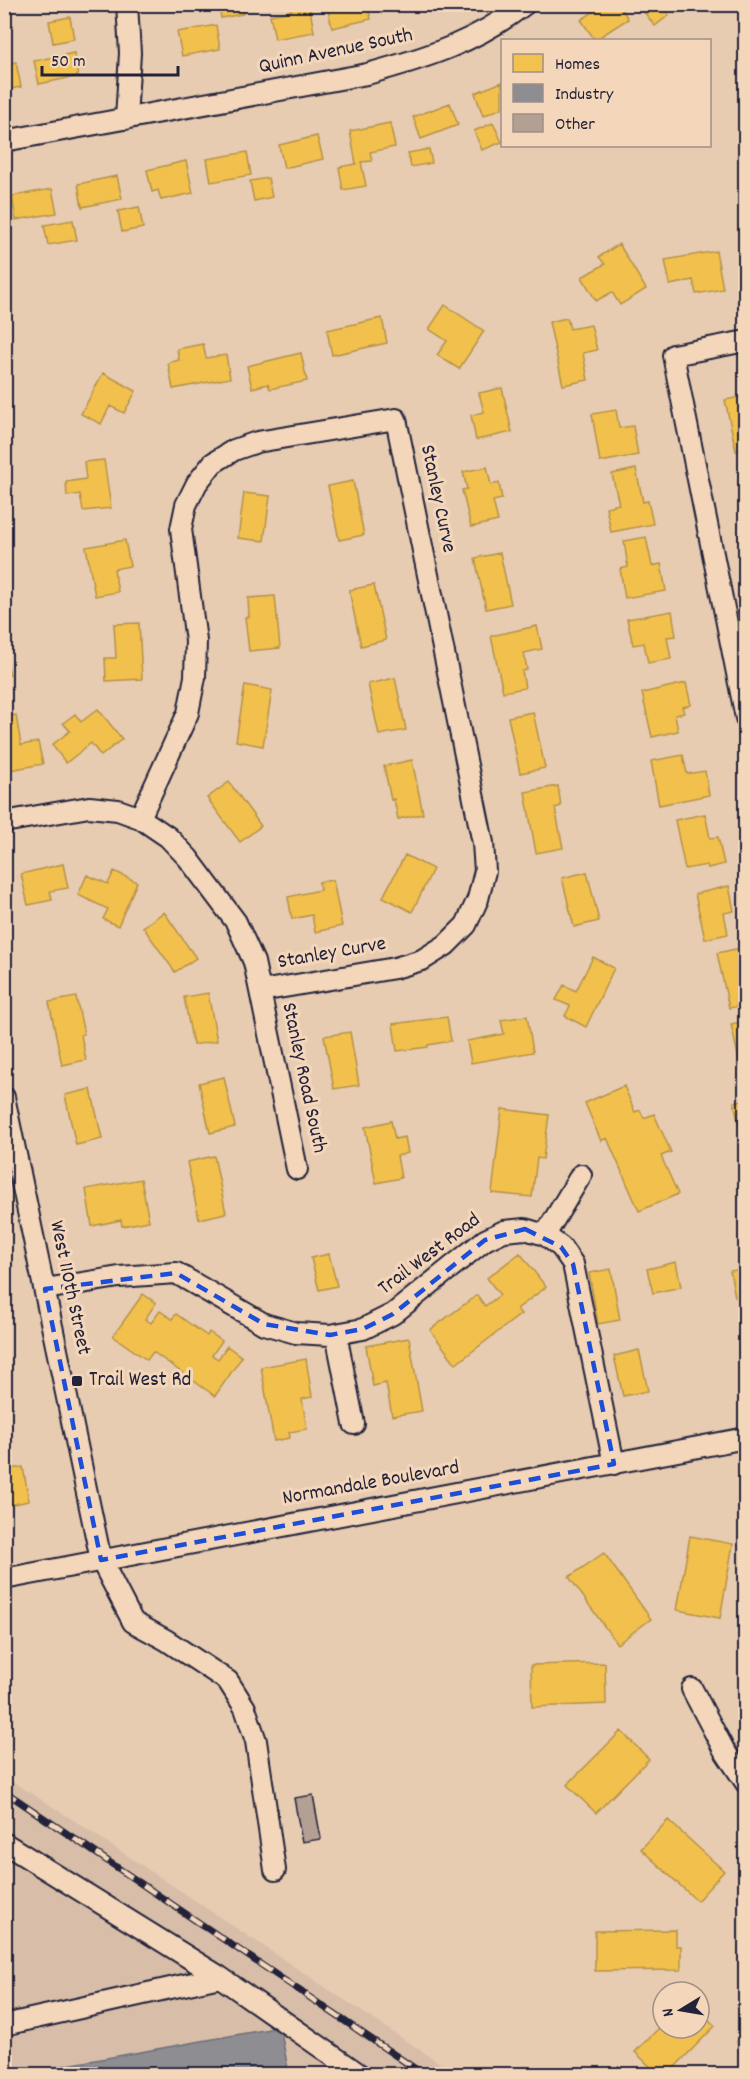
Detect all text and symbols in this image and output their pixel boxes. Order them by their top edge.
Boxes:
street label: Quinn Avenue South [256,21,416,83]
scale bar [42,39,178,77]
legend [501,39,711,147]
text: 50 m [51,50,86,75]
text: Homes [555,53,600,78]
text: Industry [555,83,614,108]
text: Other [555,113,595,138]
street label: Stanley Curve [411,442,463,556]
street label: Stanley Curve [276,930,388,978]
street label: Stanley Road South [272,1000,334,1156]
street label: Trail West Road [372,1206,488,1304]
street label: West 110th Street [40,1218,98,1358]
place label: Trail West Rd [89,1366,191,1396]
marker: Trail West Rd [70,1374,84,1388]
street label: Normandale Boulevard [280,1454,462,1514]
north arrow [651,1980,711,2040]
text: N [657,2006,681,2018]

